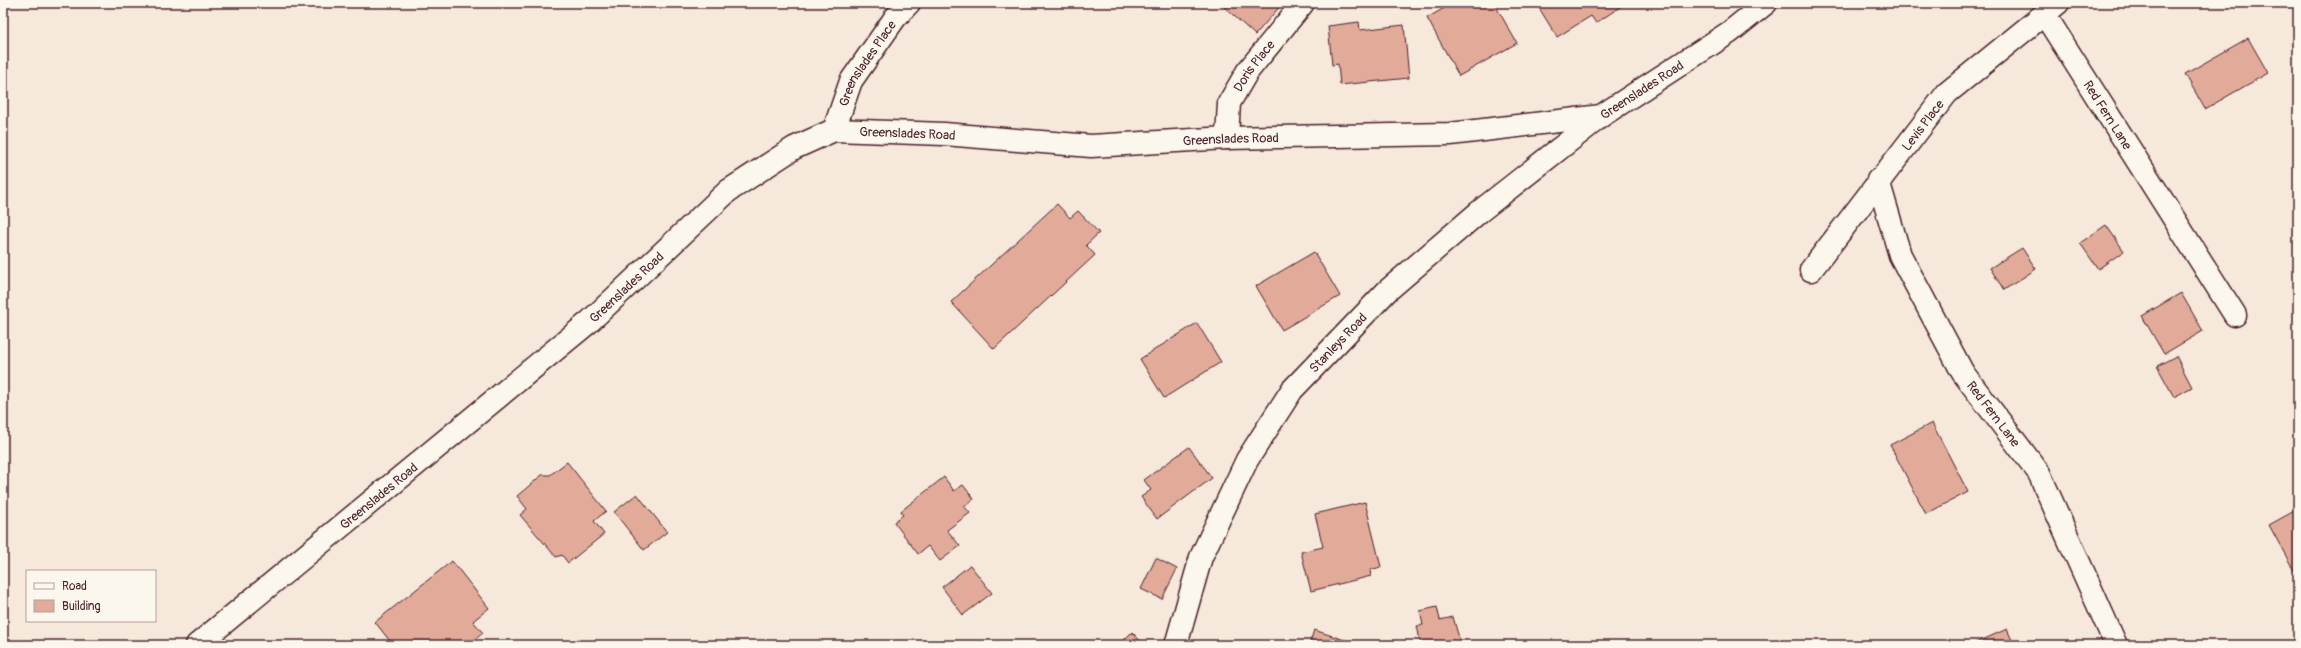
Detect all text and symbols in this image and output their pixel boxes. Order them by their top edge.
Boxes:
street label: Greenslades Place [836,17,900,109]
street label: Doris Place [1230,37,1279,95]
street label: Greenslades Road [1598,57,1687,123]
street label: Red Fern Lane [2079,78,2135,153]
street label: Levis Place [1899,96,1948,154]
street label: Greenslades Road [859,124,956,144]
street label: Greenslades Road [1182,130,1279,150]
street label: Greenslades Road [586,249,667,327]
street label: Stanleys Road [1306,310,1371,376]
street label: Red Fern Lane [1963,378,2024,451]
street label: Greenslades Road [337,460,421,533]
legend [26,570,156,622]
text: Road [62,579,87,594]
text: Building [62,599,101,614]

